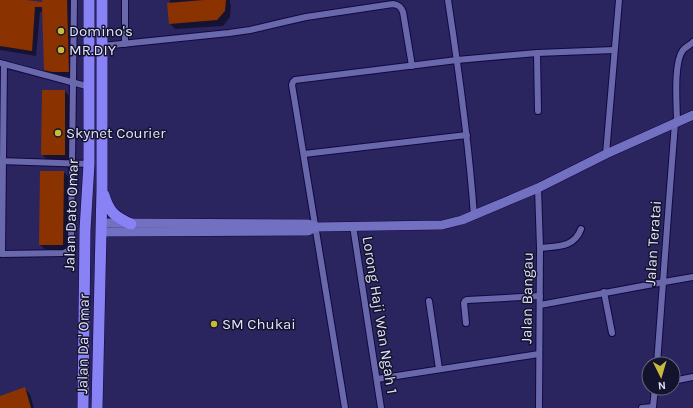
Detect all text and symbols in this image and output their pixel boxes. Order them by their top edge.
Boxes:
place label: Domino's [69,22,133,40]
marker: Domino's [56,26,66,36]
place label: MR.DIY [69,41,117,59]
marker: MR.DIY [56,45,66,55]
place label: Skynet Courier [66,124,166,142]
marker: Skynet Courier [53,128,63,138]
street label: Jalan Dato Omar [60,158,82,271]
street label: Jalan Teratai [641,200,665,286]
street label: Lorong Haji Wan Ngah 1 [359,235,401,395]
street label: Jalan Bangau [517,252,537,344]
street label: Jalan Da' Omar [73,293,93,394]
place label: SM Chukai [222,315,296,333]
marker: SM Chukai [209,319,219,329]
north arrow [641,356,681,396]
text: N [657,379,666,392]

